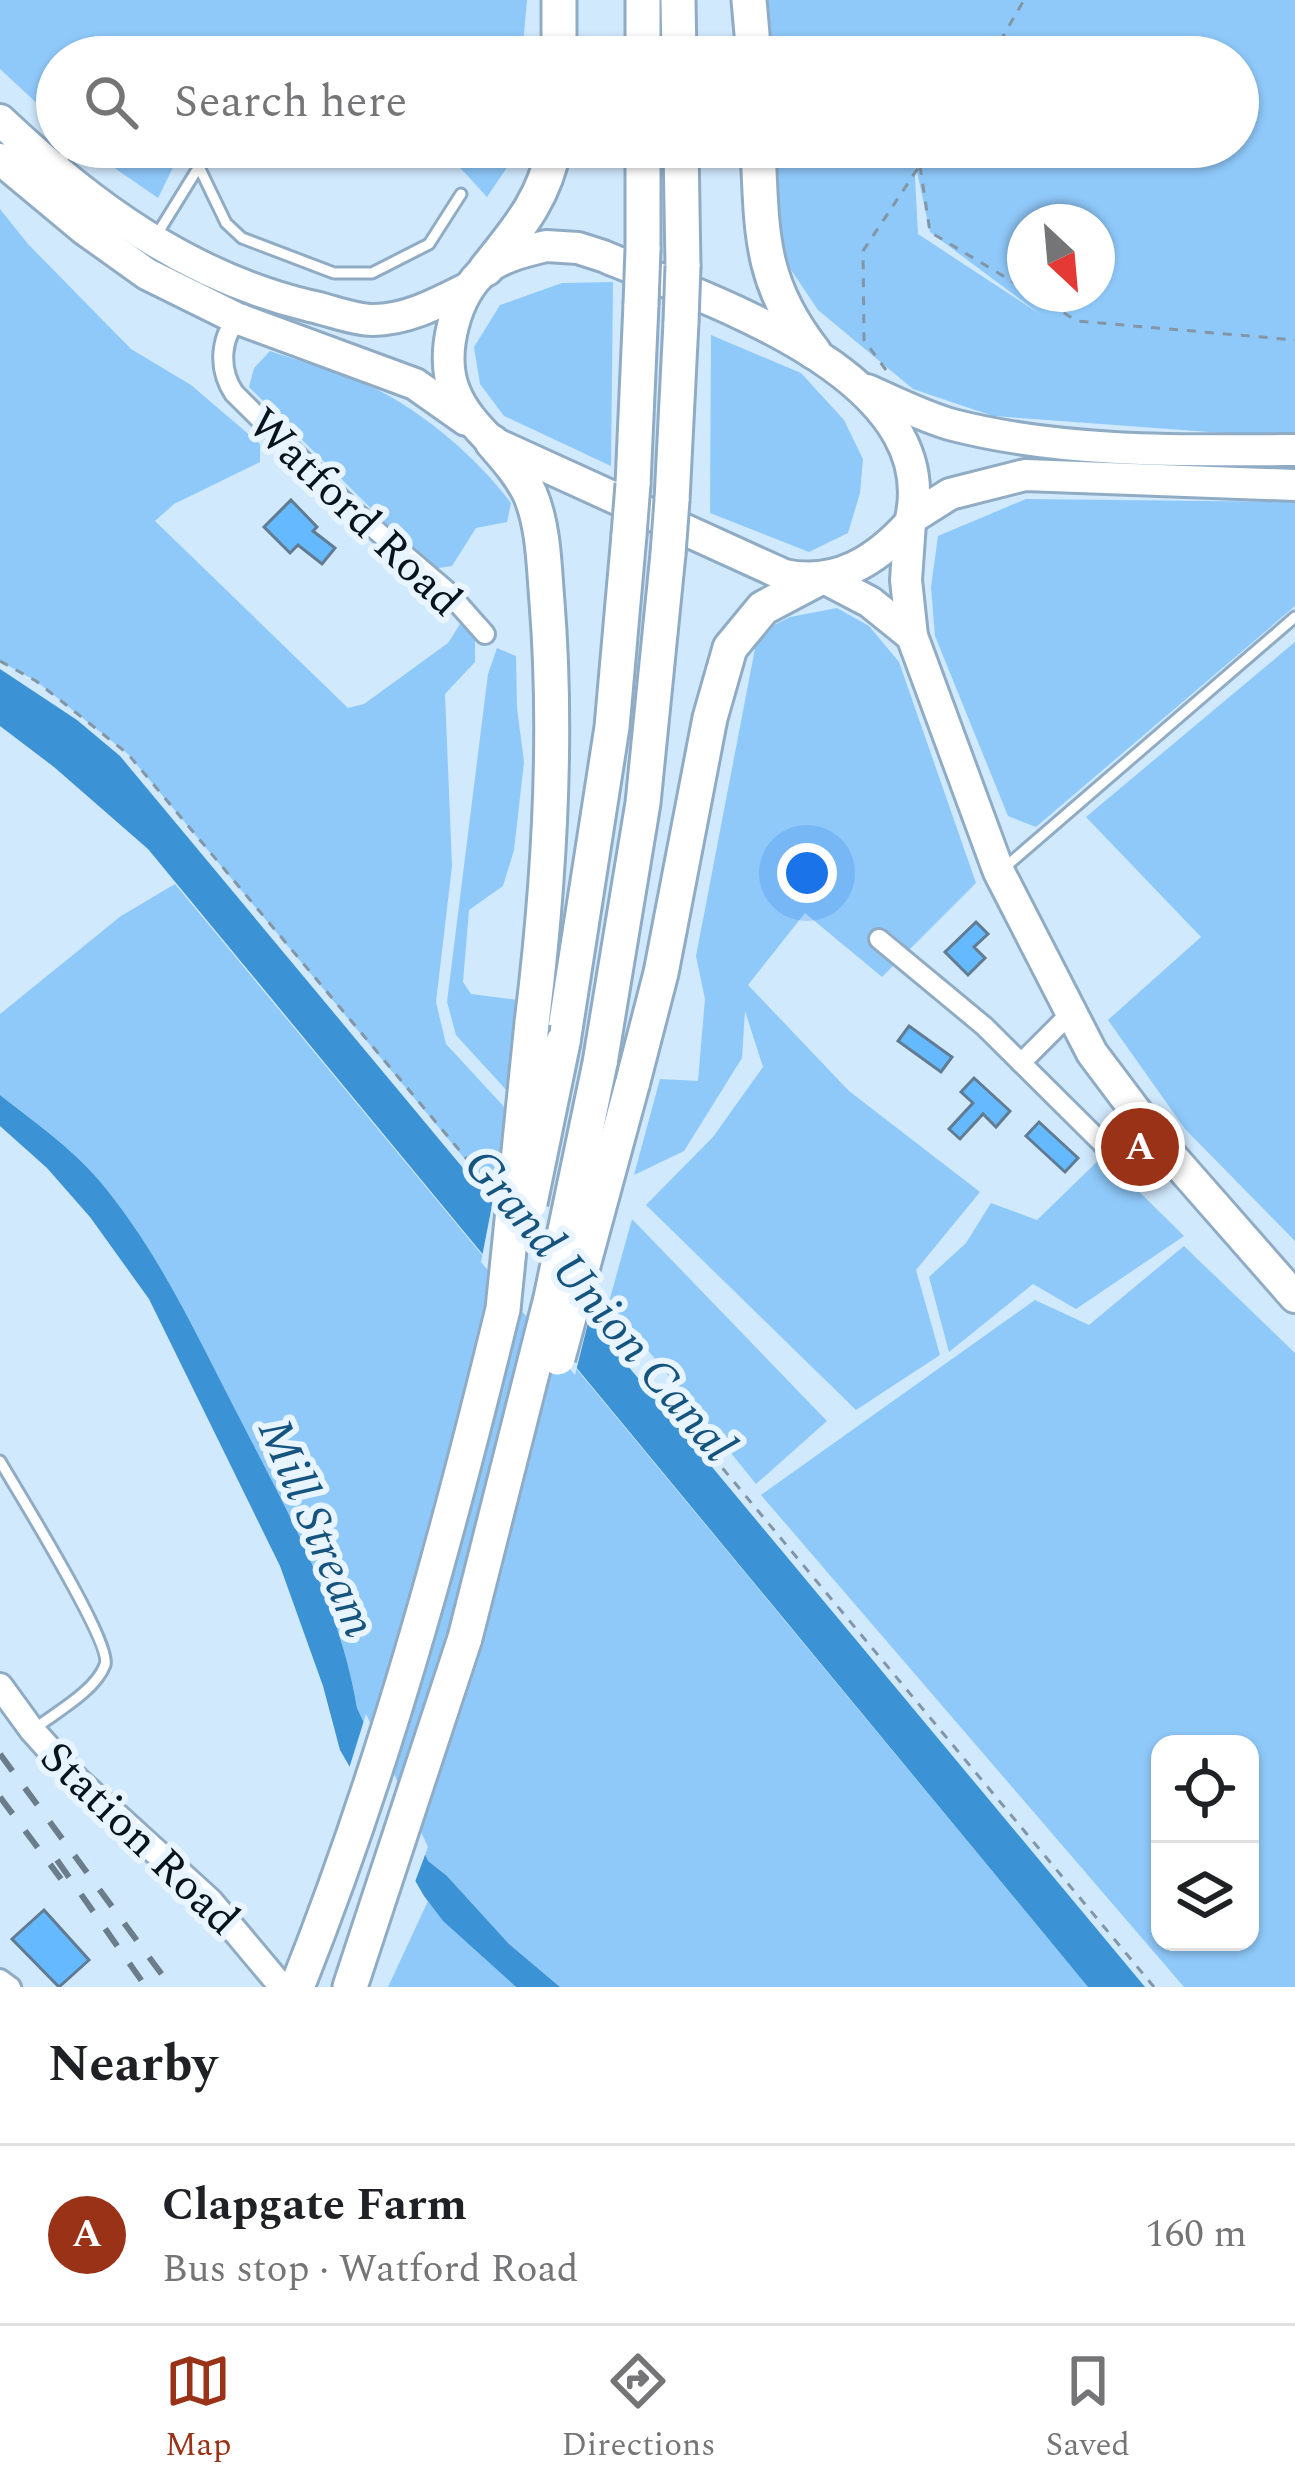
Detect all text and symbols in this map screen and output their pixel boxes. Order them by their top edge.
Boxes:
search box [36,36,1259,168]
text: Search here [174,68,407,137]
icon: search [78,69,144,135]
north arrow [1007,204,1115,312]
street label: Watford Road [231,392,478,634]
your location [777,843,837,903]
pin: A [1101,1102,1179,1192]
water label: Grand Union Canal [445,1132,753,1479]
water label: Mill Stream [238,1407,396,1649]
street label: Station Road [23,1725,255,1952]
map controls [1151,1735,1259,1951]
button: locate [1151,1735,1259,1843]
button: layers [1151,1843,1259,1951]
text: Nearby [48,2026,217,2104]
text: Clapgate Farm [162,2171,467,2240]
text: A [72,2205,102,2264]
text: 160 m [1145,2205,1247,2264]
text: Bus stop · Watford Road [162,2240,579,2299]
tab: Map [165,2348,231,2470]
tab: Directions [561,2348,715,2470]
tab: Saved [1045,2348,1130,2470]

